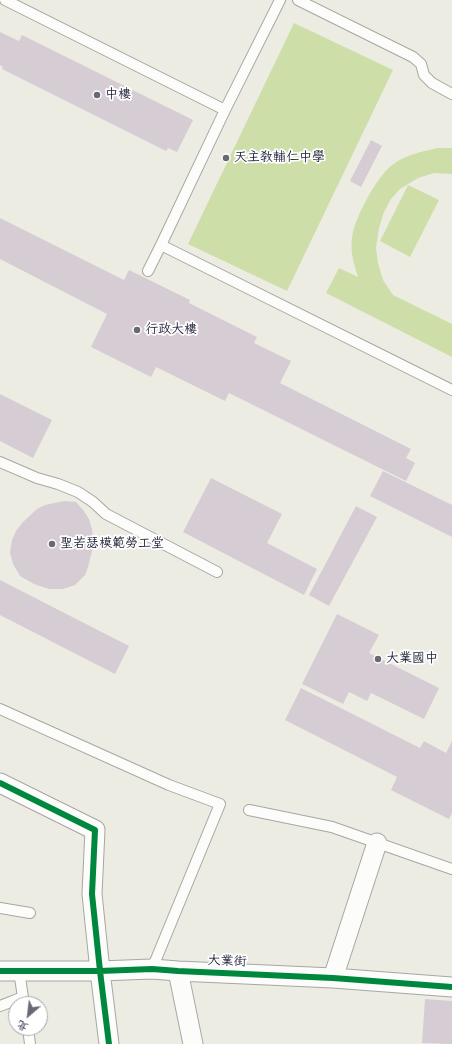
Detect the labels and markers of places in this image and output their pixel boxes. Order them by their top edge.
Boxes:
place label: 中樓 [105,87,131,103]
marker: 中樓 [92,90,102,100]
place label: 天主教輔仁中學 [234,150,325,166]
marker: 天主教輔仁中學 [221,153,231,163]
place label: 行政大樓 [145,322,197,338]
marker: 行政大樓 [132,325,142,335]
place label: 聖若瑟模範勞工堂 [60,536,164,552]
marker: 聖若瑟模範勞工堂 [47,539,57,549]
place label: 大業國中 [386,651,438,667]
marker: 大業國中 [373,654,383,664]

